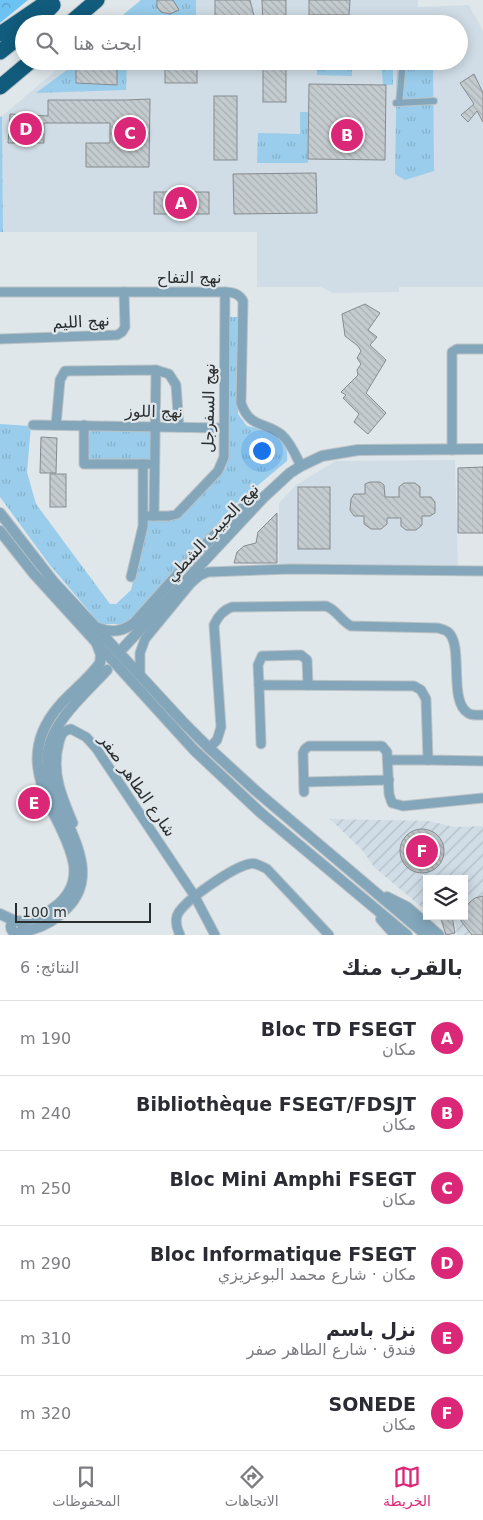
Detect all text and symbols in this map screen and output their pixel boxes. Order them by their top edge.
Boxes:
search box [15,15,468,70]
icon: search [33,29,61,57]
text: ابحث هنا [73,32,142,54]
pin: D [10,110,42,148]
pin: C [114,114,146,152]
pin: B [331,116,363,154]
pin: A [165,184,197,222]
street label: نهج التفاح [157,268,221,288]
street label: نهج الليم [52,311,110,333]
street label: نهج السفرجل [198,363,220,453]
street label: نهج اللوز [124,401,183,423]
your location [249,438,275,464]
street label: نهج الحبيب الشطي [162,479,263,586]
street label: شارع الطاهر صفر [94,730,180,841]
pin: E [18,784,50,822]
pin: F [406,832,438,870]
map controls [423,875,468,920]
button: layers [423,875,468,920]
scale bar [15,900,151,923]
text: 100 m [22,904,67,920]
text: بالقرب منك [342,956,463,980]
text: النتائج: 6 [20,958,79,977]
text: Bloc TD FSEGT [261,1018,416,1040]
text: 190 m [20,1029,71,1048]
text: A [441,1029,453,1048]
text: مكان [382,1040,416,1059]
text: Bibliothèque FSEGT/FDSJT [136,1093,416,1115]
text: 240 m [20,1104,71,1123]
text: B [441,1104,453,1123]
text: مكان [382,1115,416,1134]
text: Bloc Mini Amphi FSEGT [169,1168,416,1190]
text: 250 m [20,1179,71,1198]
text: C [441,1179,453,1198]
text: مكان [382,1190,416,1209]
text: Bloc Informatique FSEGT [150,1243,416,1265]
text: 290 m [20,1254,71,1273]
text: D [440,1254,454,1273]
text: مكان · شارع محمد البوعزيزي [218,1265,416,1284]
text: نزل باسم [326,1318,416,1340]
text: 310 m [20,1329,71,1348]
text: E [442,1329,452,1348]
text: فندق · شارع الطاهر صفر [247,1340,416,1359]
text: SONEDE [329,1393,416,1415]
text: 320 m [20,1404,71,1423]
text: F [442,1404,452,1423]
text: مكان [382,1415,416,1434]
tab: المحفوظات [52,1463,120,1509]
tab: الاتجاهات [225,1463,279,1509]
tab: الخريطة [383,1463,431,1509]

